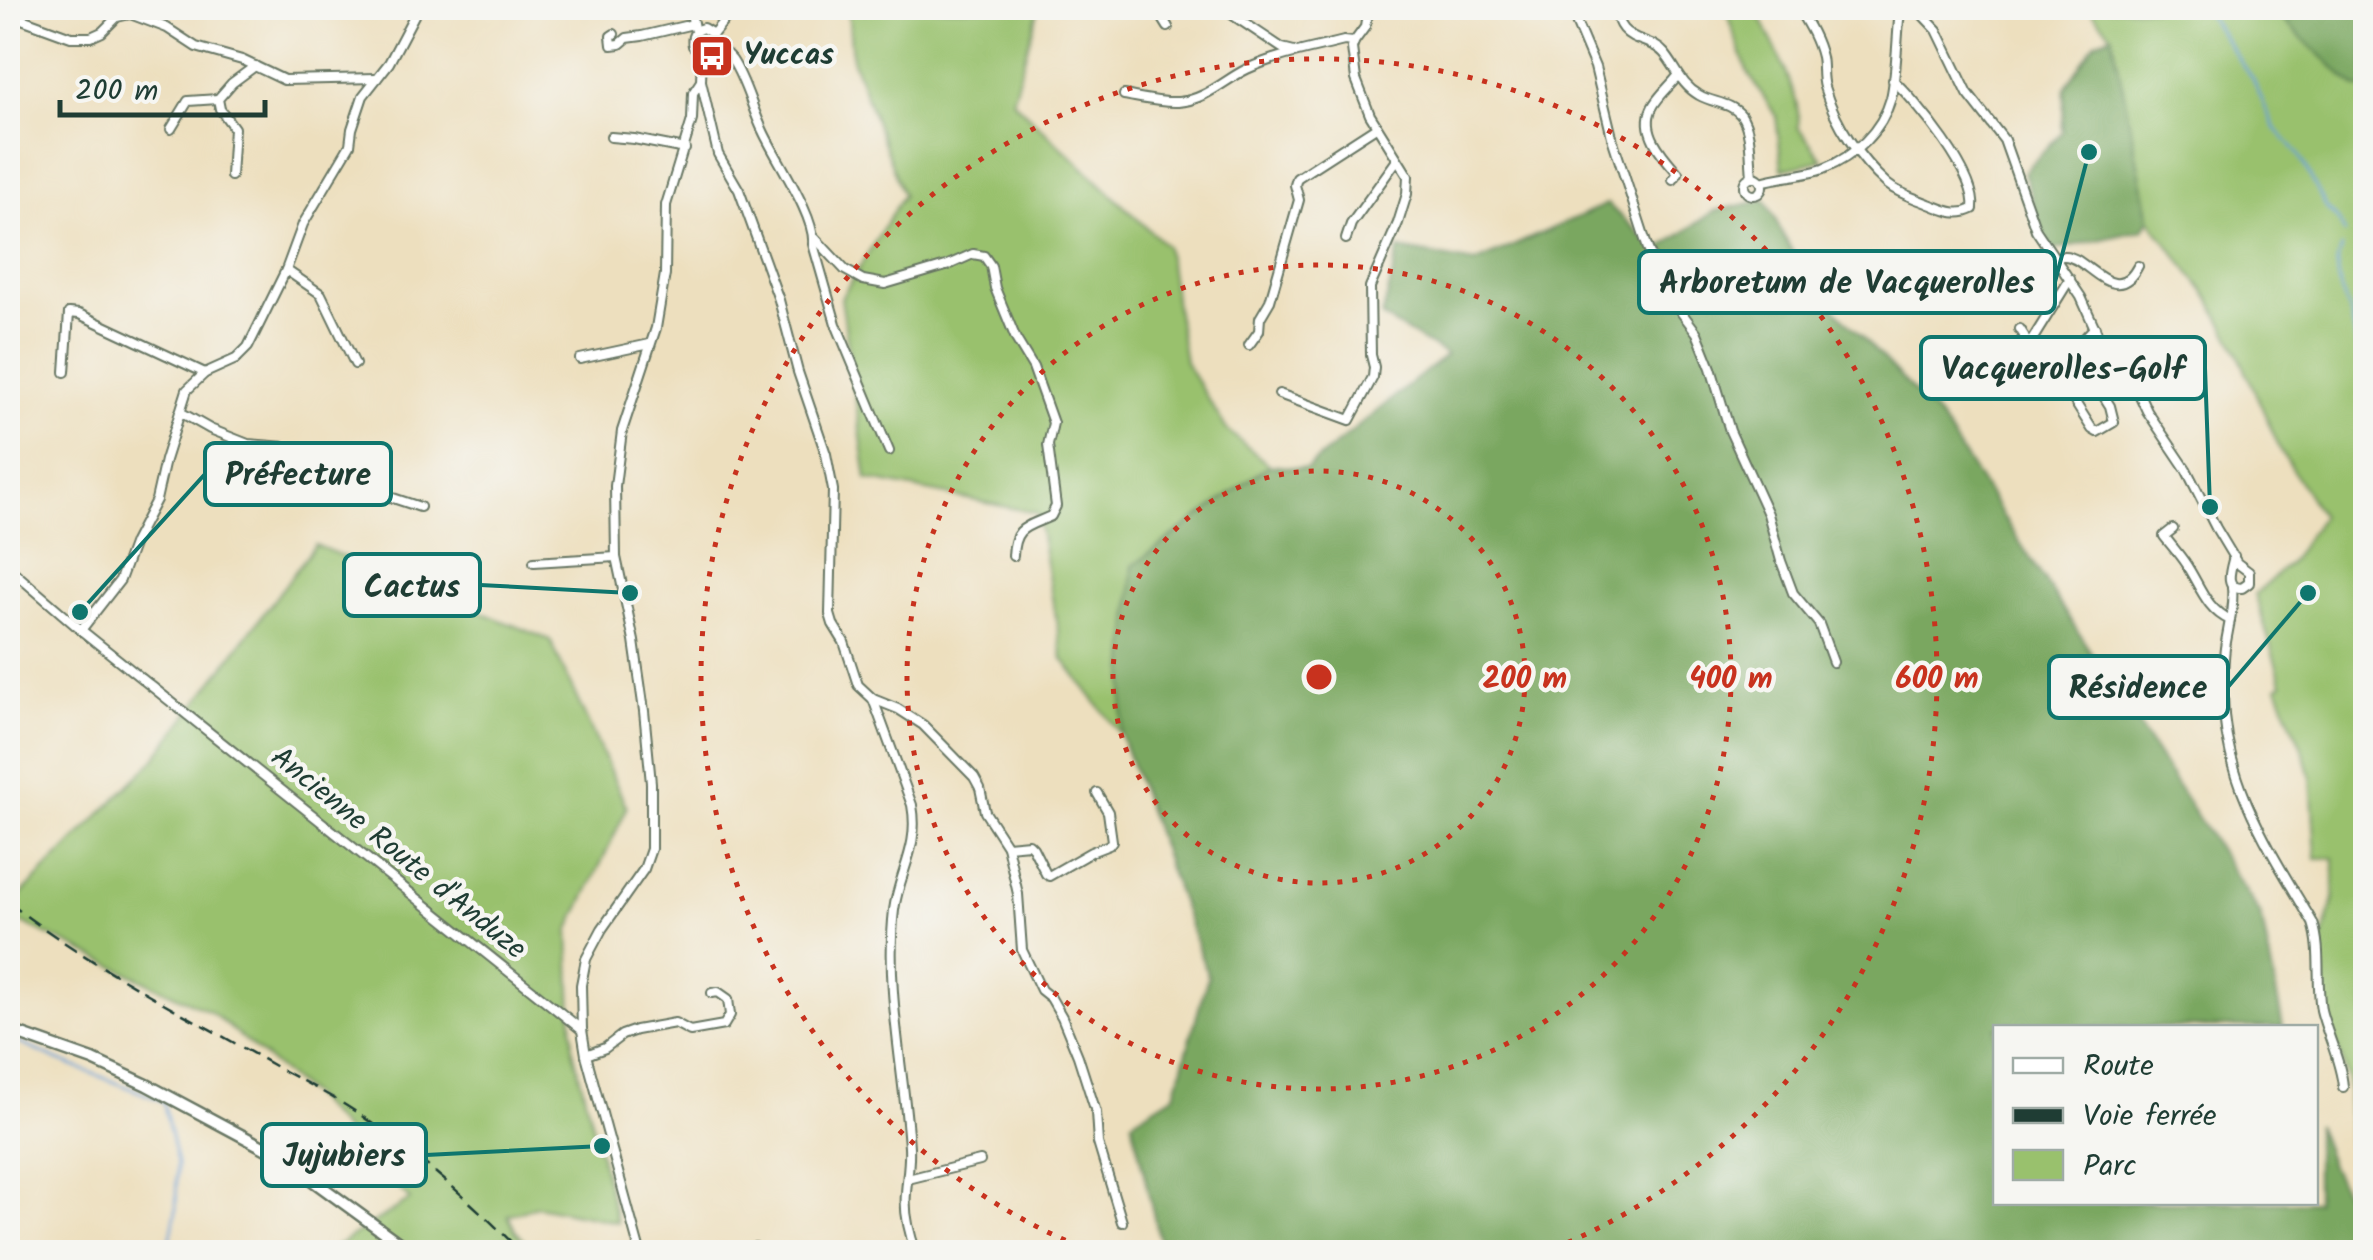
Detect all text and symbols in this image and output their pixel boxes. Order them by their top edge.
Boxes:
place label: Yuccas [744,32,834,80]
bus stop icon: Yuccas [689,33,735,79]
scale bar [60,55,265,117]
text: 200 m [75,68,158,116]
callout: Arboretum de Vacquerolles [1639,251,2055,313]
text: Arboretum de Vacquerolles [1659,259,2035,310]
callout: Vacquerolles-Golf [1921,337,2205,399]
text: Vacquerolles-Golf [1941,345,2188,396]
callout: Préfecture [205,443,391,505]
text: Préfecture [225,451,371,502]
callout: Cactus [344,554,480,616]
text: Cactus [364,563,460,614]
text: 200 m [1483,656,1567,704]
text: 400 m [1689,656,1773,704]
text: 600 m [1895,656,1979,704]
callout: Résidence [2049,656,2228,718]
centre of rings [1301,659,1337,695]
text: Résidence [2069,664,2208,715]
street label: Ancienne Route d'Anduze [259,735,537,973]
legend [1993,1025,2318,1205]
text: Route [2083,1043,2154,1091]
text: Voie ferrée [2083,1093,2217,1141]
callout: Jujubiers [262,1124,426,1186]
text: Jujubiers [282,1132,406,1183]
text: Parc [2083,1143,2137,1191]

